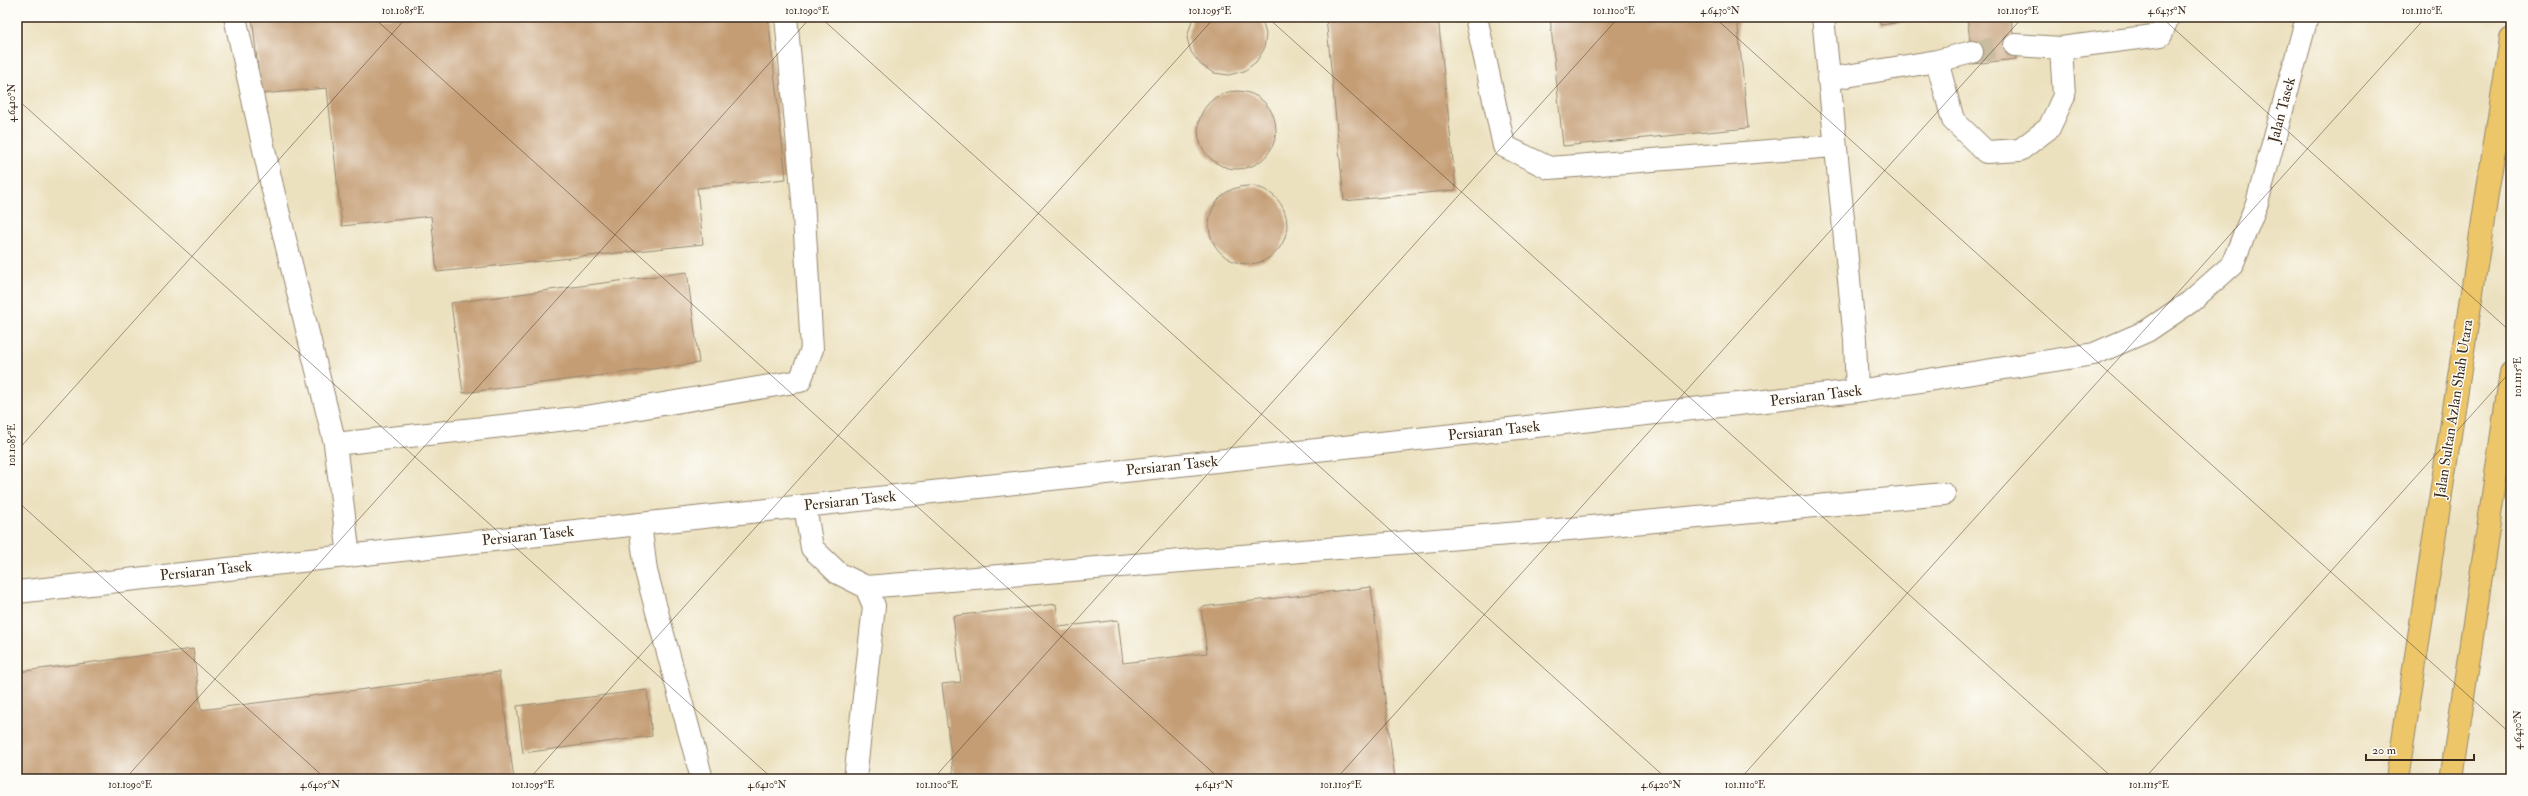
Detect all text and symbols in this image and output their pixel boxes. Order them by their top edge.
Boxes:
text: 101.1085°E [382,5,424,17]
text: 101.1090°E [785,5,829,17]
text: 101.1095°E [1189,5,1231,17]
text: 101.1100°E [1593,5,1635,17]
text: 4.6430°N [1700,5,1740,17]
text: 101.1105°E [1997,5,2039,17]
text: 4.6435°N [2148,5,2186,17]
text: 101.1110°E [2402,5,2442,17]
street label: Jalan Tasek [2264,75,2301,146]
text: 4.6410°N [6,83,18,123]
street label: Jalan Sultan Azlan Shah Utara [2430,317,2479,501]
text: 101.1115°E [2512,357,2524,397]
street label: Persiaran Tasek [1769,381,1863,411]
street label: Persiaran Tasek [1447,417,1541,445]
text: 101.1085°E [6,424,18,466]
street label: Persiaran Tasek [1125,452,1219,480]
street label: Persiaran Tasek [803,487,897,515]
street label: Persiaran Tasek [481,522,575,550]
street label: Persiaran Tasek [159,557,253,585]
text: 4.6430°N [2512,710,2524,750]
scale bar [2366,736,2474,762]
text: 20 m [2372,743,2397,758]
text: 101.1090°E [108,779,152,791]
text: 4.6405°N [300,779,340,791]
text: 101.1095°E [512,779,554,791]
text: 4.6410°N [747,779,787,791]
text: 101.1100°E [916,779,958,791]
text: 4.6415°N [1195,779,1233,791]
text: 101.1105°E [1320,779,1362,791]
text: 4.6420°N [1641,779,1681,791]
text: 101.1110°E [1725,779,1765,791]
text: 101.1115°E [2129,779,2169,791]

